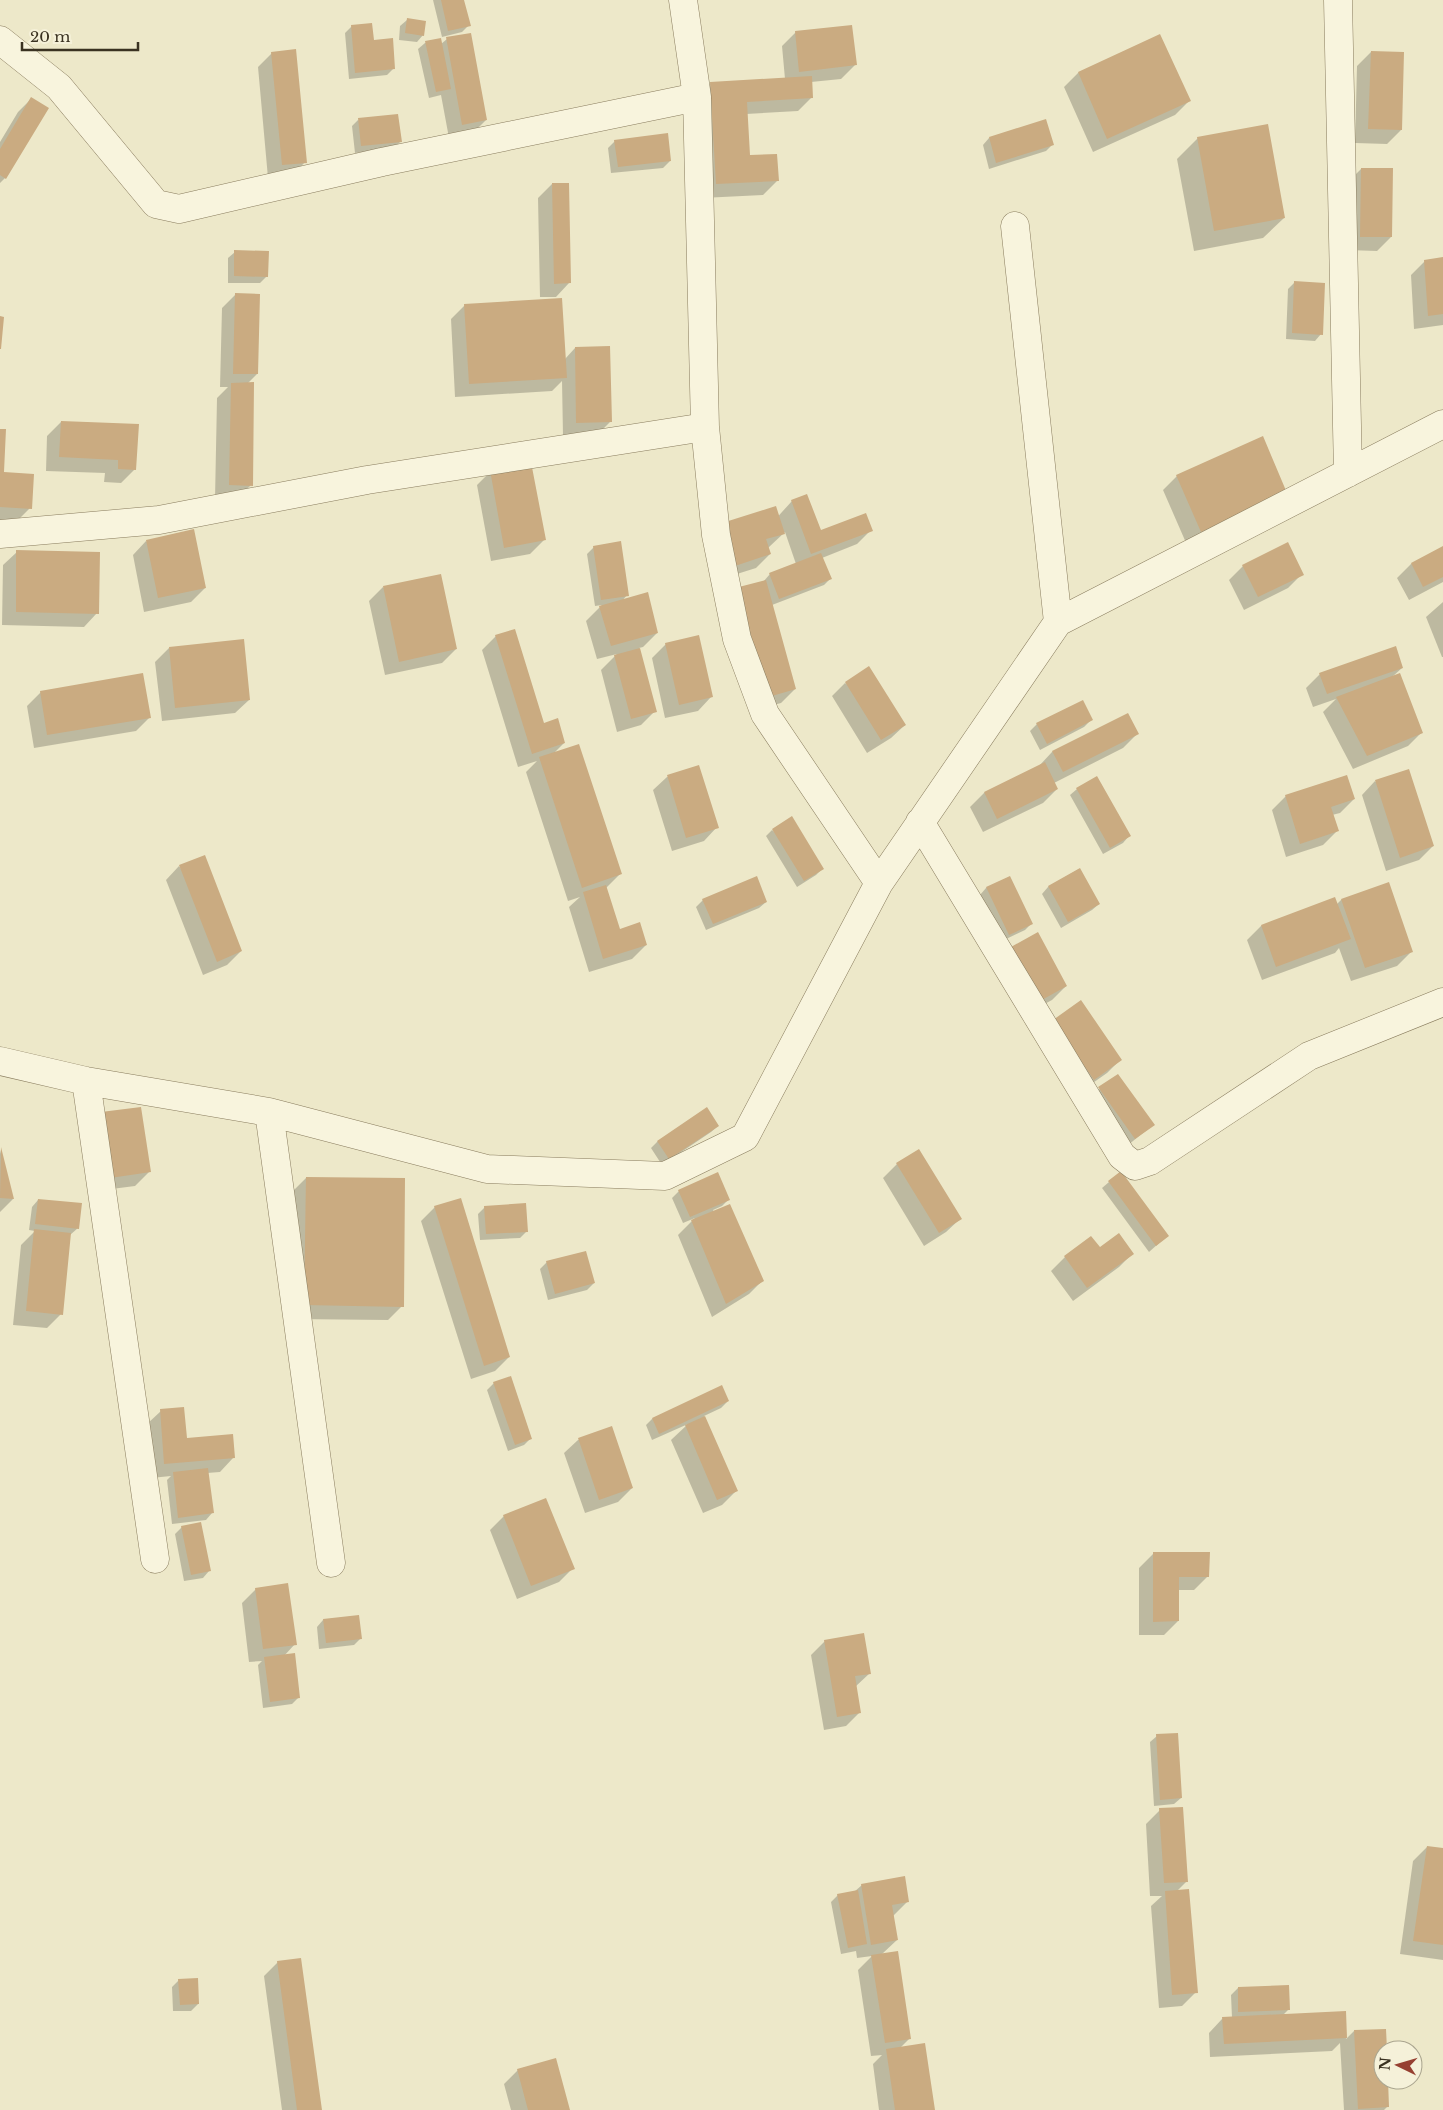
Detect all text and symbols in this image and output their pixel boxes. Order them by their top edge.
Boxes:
scale bar [22,20,139,52]
text: 20 m [30,27,70,46]
north arrow [1373,2040,1423,2090]
text: N [1376,2057,1395,2071]

